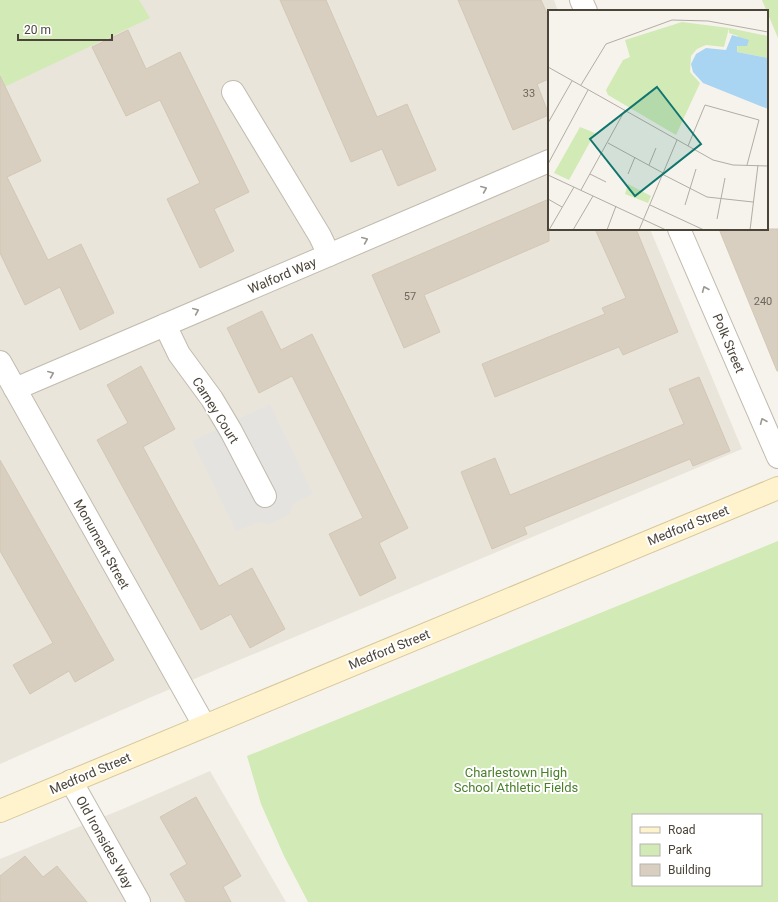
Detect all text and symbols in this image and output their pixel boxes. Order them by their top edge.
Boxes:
inset map [548,10,768,230]
scale bar [18,16,112,42]
text: 20 m [24,23,51,37]
house number: 33 [523,87,535,100]
one-way arrow [481,185,488,193]
one-way arrow [360,237,368,245]
street label: Walford Way [246,254,319,297]
one-way arrow [702,285,710,292]
house number: 57 [404,290,416,303]
house number: 240 [754,295,772,308]
one-way arrow [193,308,200,316]
street label: Polk Street [709,311,748,375]
one-way arrow [47,371,55,379]
street label: Carney Court [189,374,242,446]
one-way arrow [759,418,767,425]
street label: Monument Street [71,497,132,592]
street label: Medford Street [645,502,731,549]
street label: Medford Street [346,626,432,673]
street label: Medford Street [47,750,133,797]
park label: Charlestown High School Athletic Fields [454,765,579,795]
street label: Old Ironsides Way [73,793,136,891]
legend [632,814,762,886]
text: Road [668,823,696,837]
text: Park [668,843,693,857]
text: Building [668,863,711,877]

